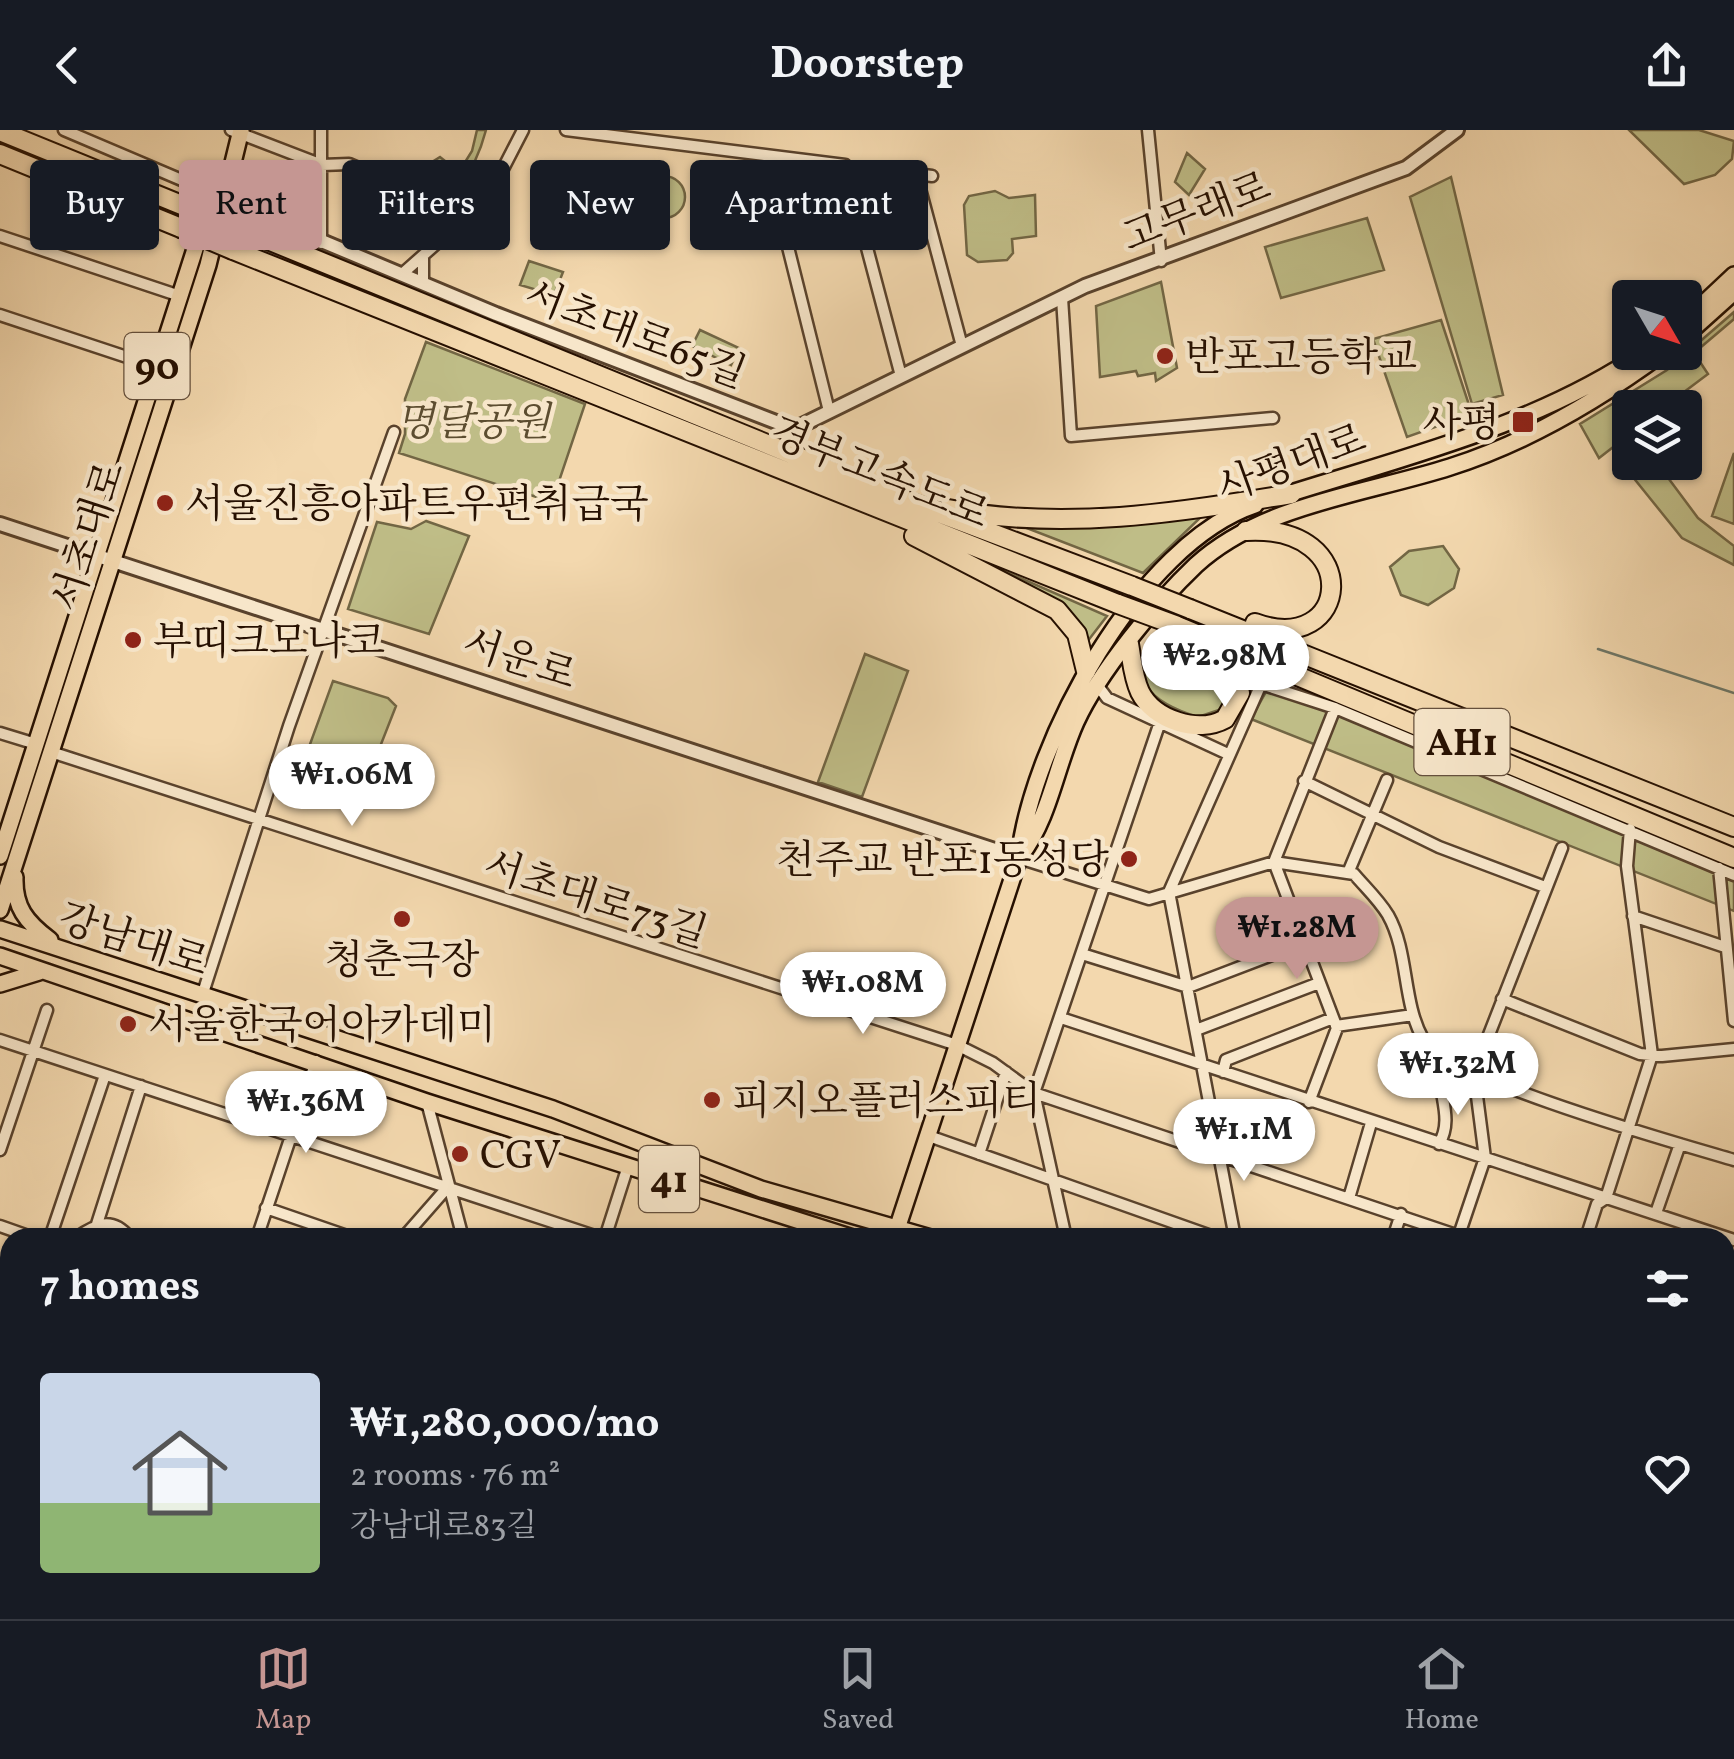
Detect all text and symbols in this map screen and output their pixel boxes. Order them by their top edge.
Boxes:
text: Doorstep [770,34,964,97]
icon: back [40,38,95,93]
icon: share [1639,38,1694,93]
chip: Buy [30,160,159,250]
chip: Rent [179,160,322,250]
chip: Filters [342,160,510,250]
chip: New [530,160,670,250]
chip: Apartment [690,160,928,250]
street label: 고무래로 [1115,161,1280,269]
street label: 서초대로65길 [516,269,753,405]
north arrow [1612,280,1702,370]
map controls [1612,280,1702,480]
place label: 반포고등학교 [1185,332,1417,388]
road number: 90 [124,333,190,399]
marker: 반포고등학교 [1154,345,1176,367]
button: layers [1612,390,1702,480]
park label: 명달공원 [396,397,553,453]
place label: 사평 [1423,398,1500,454]
street label: 경부고속도로 [761,406,996,545]
marker: 사평 [1510,409,1536,435]
street label: 사평대로 [1210,413,1375,519]
street label: 서초대로 [40,455,141,619]
place label: 서울진흥아파트우편취급국 [185,479,649,535]
marker: 서울진흥아파트우편취급국 [154,492,176,514]
place label: 부띠크모나코 [153,616,385,672]
street label: 서운로 [455,617,583,706]
pin: ₩2.98M [1144,625,1306,710]
marker: 부띠크모나코 [122,629,144,651]
text: ₩2.98M [1163,635,1287,679]
road number: AH1 [1414,709,1510,775]
pin: ₩1.06M [271,744,433,829]
text: ₩1.06M [291,754,413,798]
place label: 천주교 반포1동성당 [776,835,1109,891]
street label: 서초대로73길 [476,839,714,964]
marker: 천주교 반포1동성당 [1118,848,1140,870]
street label: 강남대로 [51,892,215,993]
pin: ₩1.28M [1216,897,1378,982]
text: ₩1.28M [1238,907,1356,951]
marker: 청춘극장 [391,908,413,930]
place label: 청춘극장 [325,935,480,991]
pin: ₩1.08M [782,952,944,1037]
text: ₩1.08M [802,962,924,1006]
place label: 서울한국어아카데미 [148,1000,496,1056]
marker: 서울한국어아카데미 [117,1013,139,1035]
pin: ₩1.32M [1377,1033,1539,1118]
text: ₩1.32M [1399,1043,1517,1087]
pin: ₩1.36M [225,1071,387,1156]
place label: 피지오플러스피티 [732,1076,1041,1132]
text: ₩1.36M [247,1081,365,1125]
marker: 피지오플러스피티 [701,1089,723,1111]
pin: ₩1.1M [1174,1099,1314,1184]
text: ₩1.1M [1195,1109,1293,1153]
place label: CGV [480,1130,561,1186]
marker: CGV [449,1143,471,1165]
road number: 41 [639,1146,699,1212]
text: 7 homes [40,1259,200,1318]
icon: filters [1640,1261,1695,1316]
text: ₩1,280,000/mo [350,1396,660,1455]
icon: home [120,1413,240,1533]
icon: heart [1640,1446,1695,1501]
text: 2 rooms · 76 m² [350,1455,560,1499]
text: 강남대로83길 [350,1506,537,1550]
tab: Map [255,1641,311,1740]
tab: Saved [822,1641,894,1740]
tab: Home [1405,1641,1479,1740]

